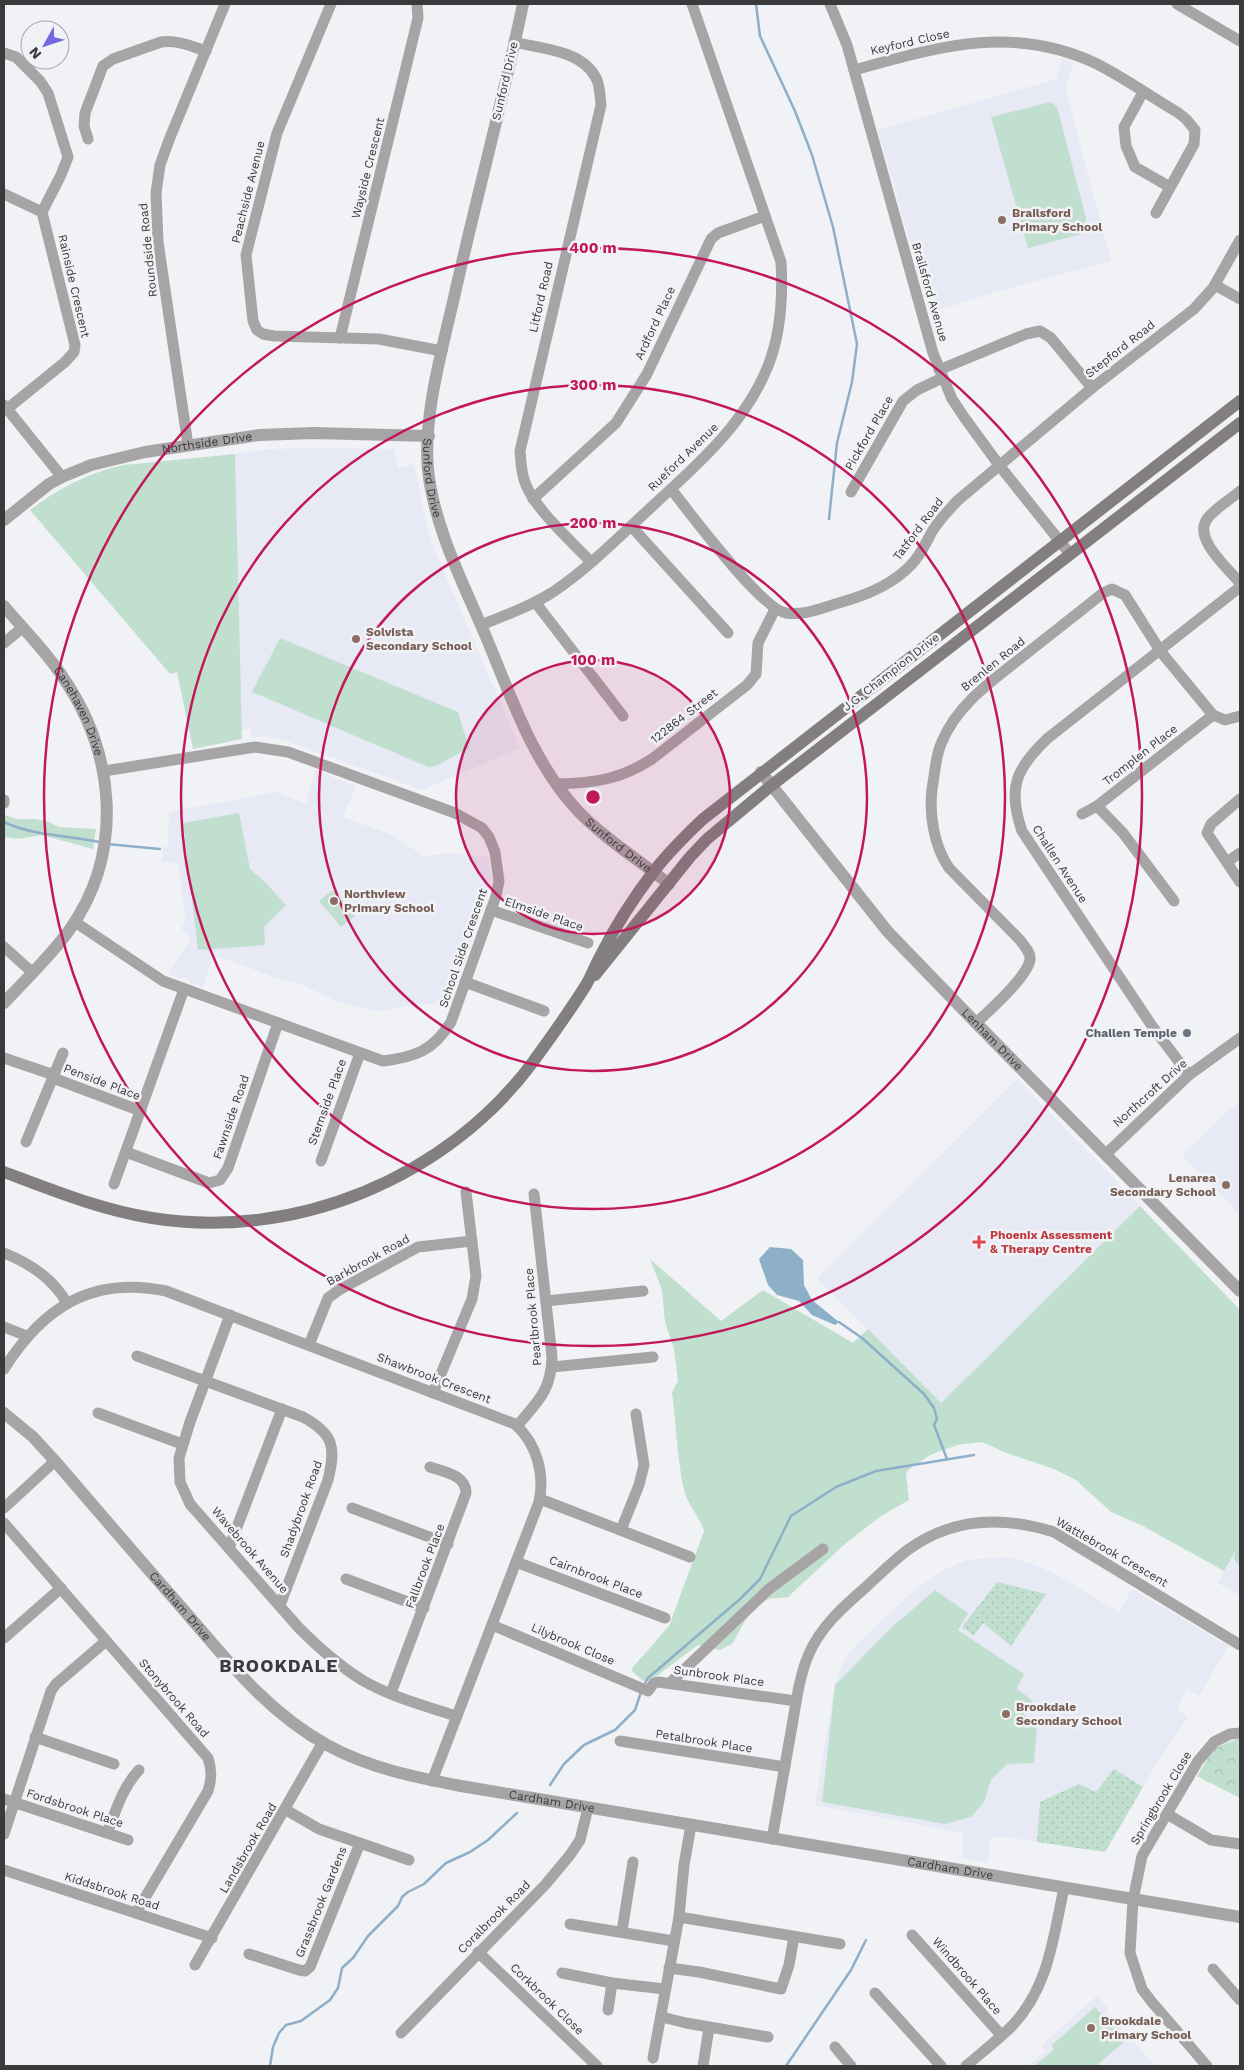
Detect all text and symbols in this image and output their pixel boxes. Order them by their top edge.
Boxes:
north arrow [20,20,70,70]
street label: Keyford Close [869,26,951,58]
street label: Sunford Drive [489,40,521,122]
text: N [26,44,45,62]
street label: Wayside Crescent [349,116,387,220]
street label: Peachside Avenue [228,139,268,245]
street label: Roundside Road [136,202,160,298]
place label: Brailsford Primary School [1012,206,1102,234]
marker: Brailsford Primary School [996,214,1008,226]
street label: Rainside Crescent [55,233,93,339]
text: 400 m [569,239,617,257]
street label: Brailsford Avenue [909,241,951,343]
street label: Litford Road [526,260,556,334]
street label: Ardford Place [632,284,678,362]
street label: Stepford Road [1082,317,1158,381]
text: 300 m [570,376,616,394]
street label: Pickford Place [842,393,896,473]
street label: Rueford Avenue [645,420,721,494]
street label: Northside Drive [161,429,253,456]
street label: Sunford Drive [420,438,445,519]
street label: Tatford Road [890,495,946,563]
text: 200 m [570,514,616,532]
place label: Solvista Secondary School [366,625,472,653]
street label: J.G. Champion Drive [840,630,942,714]
marker: Solvista Secondary School [350,633,362,645]
street label: Brenlen Road [958,634,1028,694]
text: 100 m [571,651,615,669]
street label: Canehaven Drive [51,664,106,757]
street label: 122864 Street [648,686,720,746]
street label: Tromplen Place [1100,721,1180,788]
centre of rings [584,788,602,806]
street label: Sunford Drive [582,815,654,875]
street label: Challen Avenue [1030,822,1090,906]
place label: Northview Primary School [344,887,434,915]
street label: School Side Crescent [436,887,490,1009]
street label: Elmside Place [503,894,585,934]
marker: Northview Primary School [328,895,340,907]
street label: Lenham Drive [959,1006,1026,1073]
place label: Challen Temple [1086,1026,1177,1040]
marker: Challen Temple [1181,1027,1193,1039]
street label: Northcroft Drive [1110,1056,1190,1130]
street label: Stemside Place [305,1057,349,1147]
street label: Penside Place [62,1061,142,1103]
street label: Fawnside Road [210,1073,252,1161]
place label: Lenarea Secondary School [1110,1171,1216,1199]
marker: Lenarea Secondary School [1220,1179,1232,1191]
place label: Phoenix Assessment & Therapy Centre [990,1228,1113,1256]
street label: Barkbrook Road [324,1231,412,1289]
marker: Phoenix Assessment & Therapy Centre [972,1235,986,1249]
street label: Pearlbrook Place [522,1267,544,1367]
street label: Shawbrook Crescent [375,1350,493,1406]
street label: Shadybrook Road [277,1459,325,1559]
street label: Wavebrook Avenue [209,1504,291,1596]
street label: Wattlebrook Crescent [1054,1514,1170,1590]
street label: Fallbrook Place [402,1522,448,1610]
street label: Cairnbrook Place [547,1553,645,1601]
street label: Cardham Drive [146,1569,214,1644]
street label: Lilybrook Close [529,1620,617,1668]
district label: BROOKDALE [219,1655,339,1676]
street label: Stonybrook Road [136,1656,212,1740]
street label: Sunbrook Place [673,1663,765,1689]
place label: Brookdale Secondary School [1016,1700,1122,1728]
marker: Brookdale Secondary School [1000,1708,1012,1720]
street label: Petalbrook Place [654,1726,754,1756]
street label: Springbrook Close [1128,1749,1195,1847]
street label: Fordsbrook Place [25,1786,125,1830]
street label: Cardham Drive [508,1787,596,1815]
street label: Landsbrook Road [216,1800,280,1896]
street label: Grassbrook Gardens [292,1844,350,1960]
street label: Cardham Drive [906,1854,994,1882]
street label: Kiddsbrook Road [63,1869,161,1913]
street label: Coralbrook Road [455,1878,533,1956]
street label: Windbrook Place [929,1934,1005,2018]
street label: Corkbrook Close [507,1960,587,2038]
place label: Brookdale Primary School [1101,2014,1191,2042]
marker: Brookdale Primary School [1085,2022,1097,2034]

